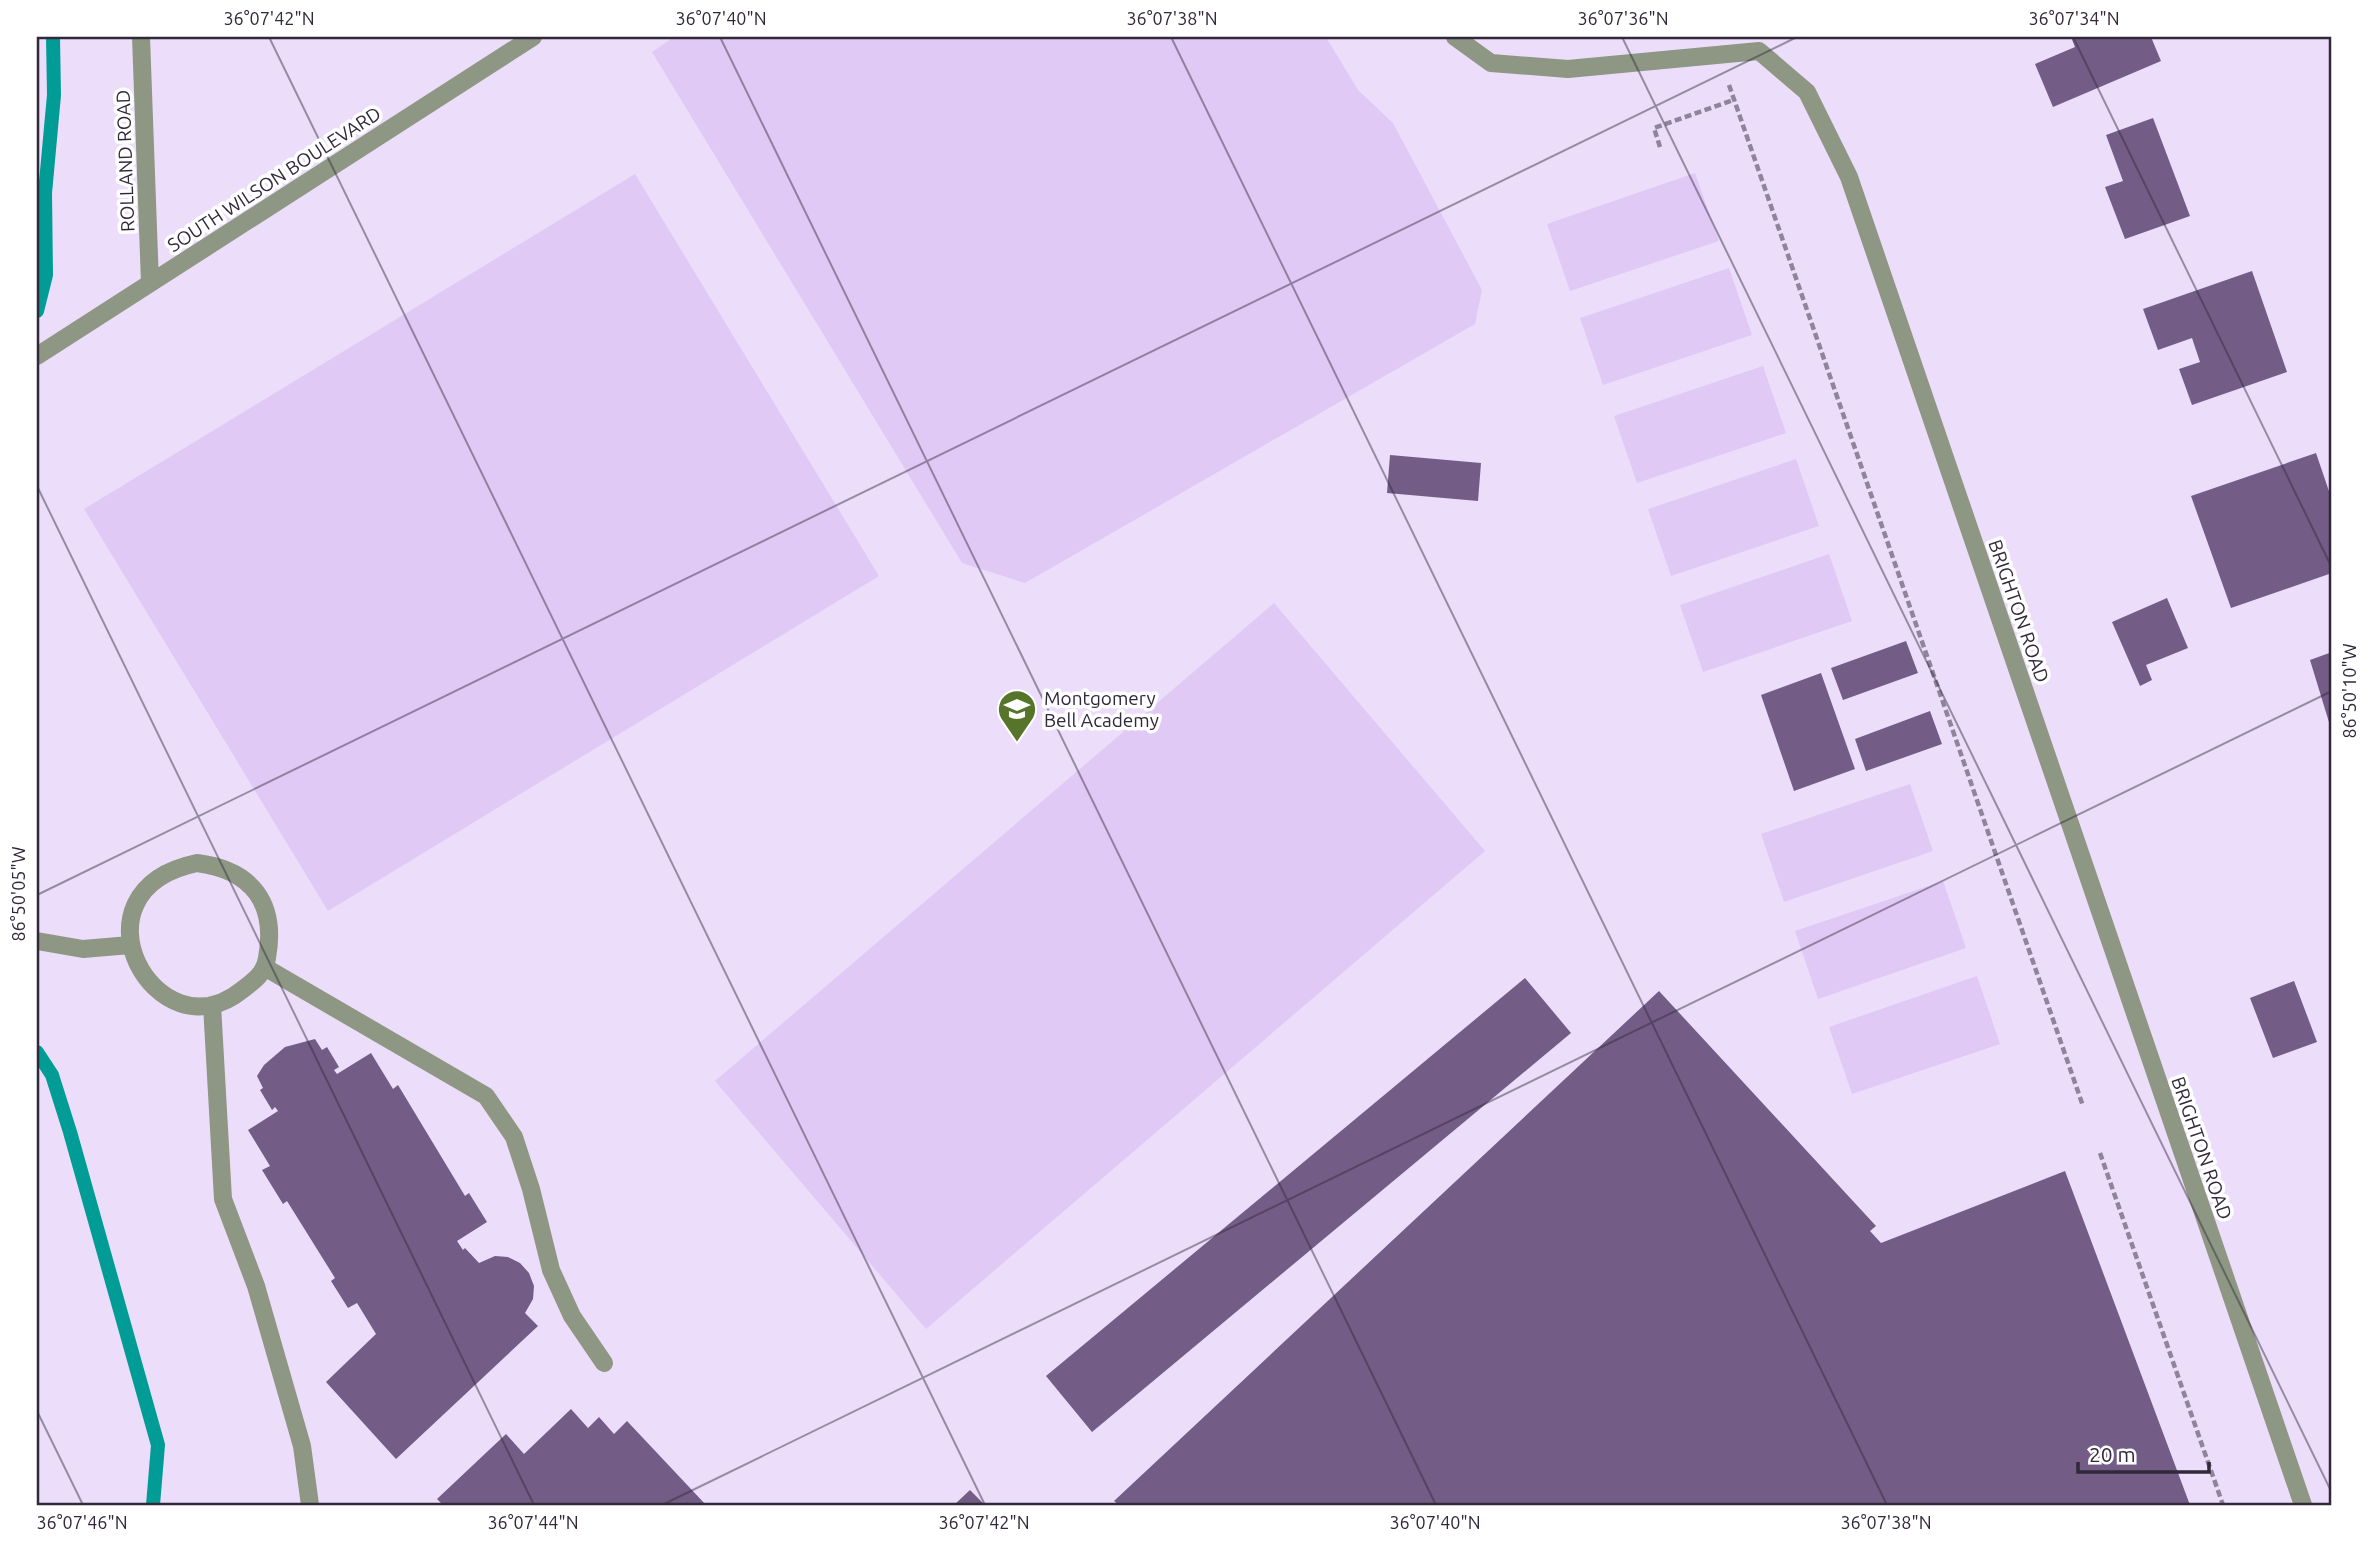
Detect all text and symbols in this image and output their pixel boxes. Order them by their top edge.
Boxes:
text: 36°07'42"N [223,8,315,28]
text: 36°07'40"N [675,8,767,28]
text: 36°07'38"N [1126,8,1218,28]
text: 36°07'36"N [1577,8,1669,28]
text: 36°07'34"N [2028,8,2120,28]
street label: ROLLAND ROAD [112,90,138,232]
street label: SOUTH WILSON BOULEVARD [163,102,385,256]
street label: BRIGHTON ROAD [1984,537,2054,685]
text: 86°50'10"W [2339,643,2359,739]
place label: Montgomery Bell Academy [1044,687,1159,731]
school or university icon: Montgomery Bell Academy [996,688,1038,743]
text: 86°50'05"W [8,846,28,942]
street label: BRIGHTON ROAD [2167,1074,2237,1222]
scale bar [2078,1430,2210,1474]
text: 20 m [2089,1442,2136,1466]
text: 36°07'46"N [36,1512,128,1532]
text: 36°07'44"N [487,1512,579,1532]
text: 36°07'42"N [938,1512,1030,1532]
text: 36°07'40"N [1389,1512,1481,1532]
text: 36°07'38"N [1840,1512,1932,1532]

